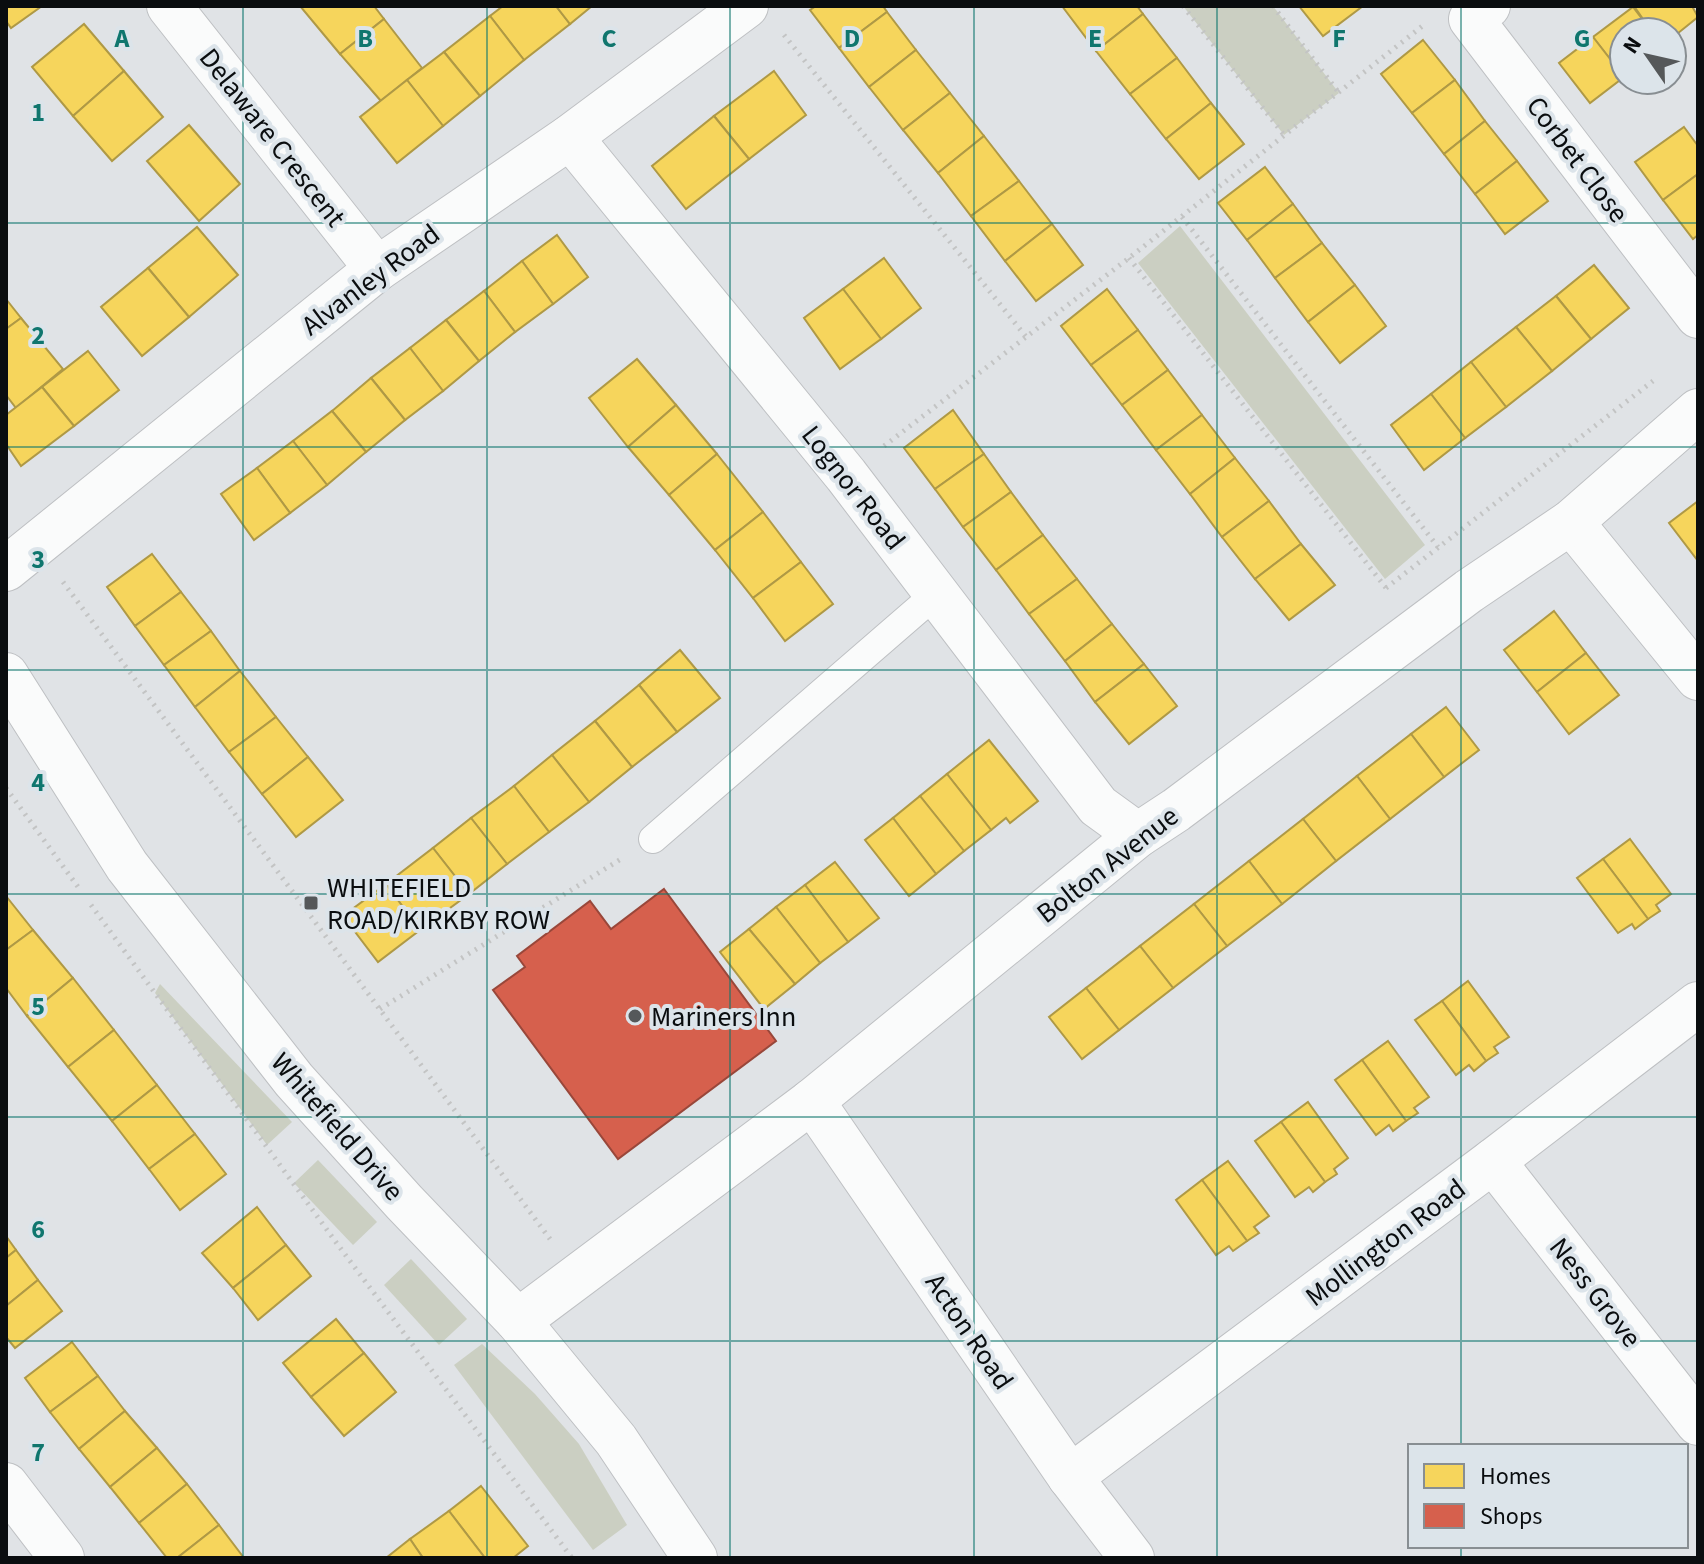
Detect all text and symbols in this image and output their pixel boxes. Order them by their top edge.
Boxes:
north arrow [1608,16,1688,96]
text: A [114,20,131,57]
text: B [357,20,373,57]
text: C [601,20,617,57]
text: D [844,20,860,57]
text: E [1088,20,1102,57]
text: F [1332,20,1346,57]
text: G [1574,20,1590,57]
text: N [1615,30,1650,60]
street label: Delaware Crescent [190,40,355,236]
street label: Corbet Close [1516,88,1638,231]
text: 1 [31,94,45,131]
street label: Alvanley Road [293,214,448,345]
text: 2 [31,317,45,354]
street label: Lognor Road [792,417,915,558]
text: 3 [31,541,45,578]
text: 4 [31,764,45,801]
street label: Bolton Avenue [1028,797,1187,933]
place label: WHITEFIELD ROAD/KIRKBY ROW [327,868,550,940]
marker: WHITEFIELD ROAD/KIRKBY ROW [302,894,320,912]
text: 5 [31,988,45,1025]
place label: Mariners Inn [651,997,796,1037]
marker: Mariners Inn [626,1007,644,1025]
street label: Whitefield Drive [261,1044,413,1210]
street label: Mollington Road [1297,1169,1474,1316]
text: 6 [31,1211,45,1248]
street label: Ness Grove [1540,1229,1651,1356]
street label: Acton Road [915,1265,1023,1398]
text: 7 [31,1434,45,1471]
legend [1408,1444,1688,1548]
text: Homes [1480,1459,1551,1494]
text: Shops [1480,1499,1542,1534]

